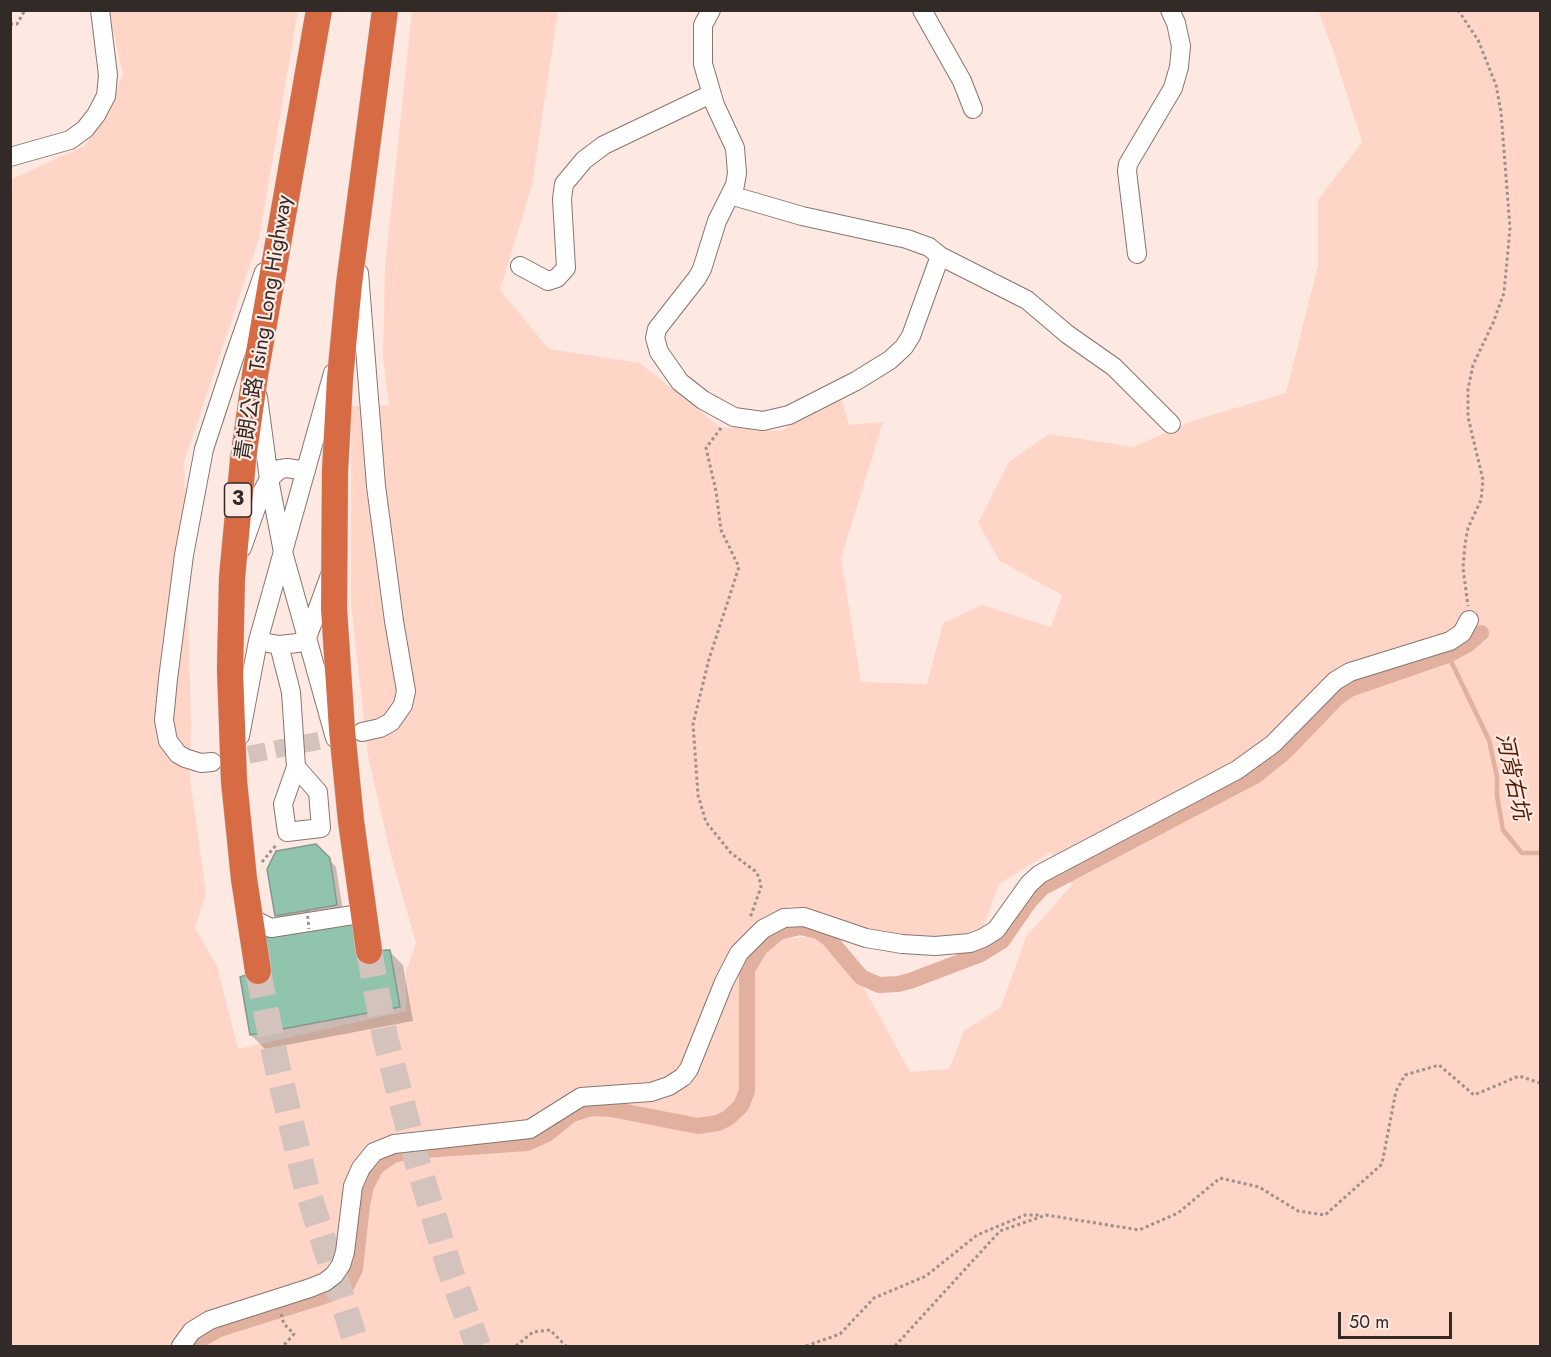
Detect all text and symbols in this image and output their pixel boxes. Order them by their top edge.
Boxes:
street label: 青朗公路 Tsing Long Highway [232,194,298,462]
road number: 3 [224,483,252,517]
water label: 河背右坑 [1489,731,1533,823]
scale bar [1341,1300,1455,1338]
text: 50 m [1349,1309,1389,1335]

